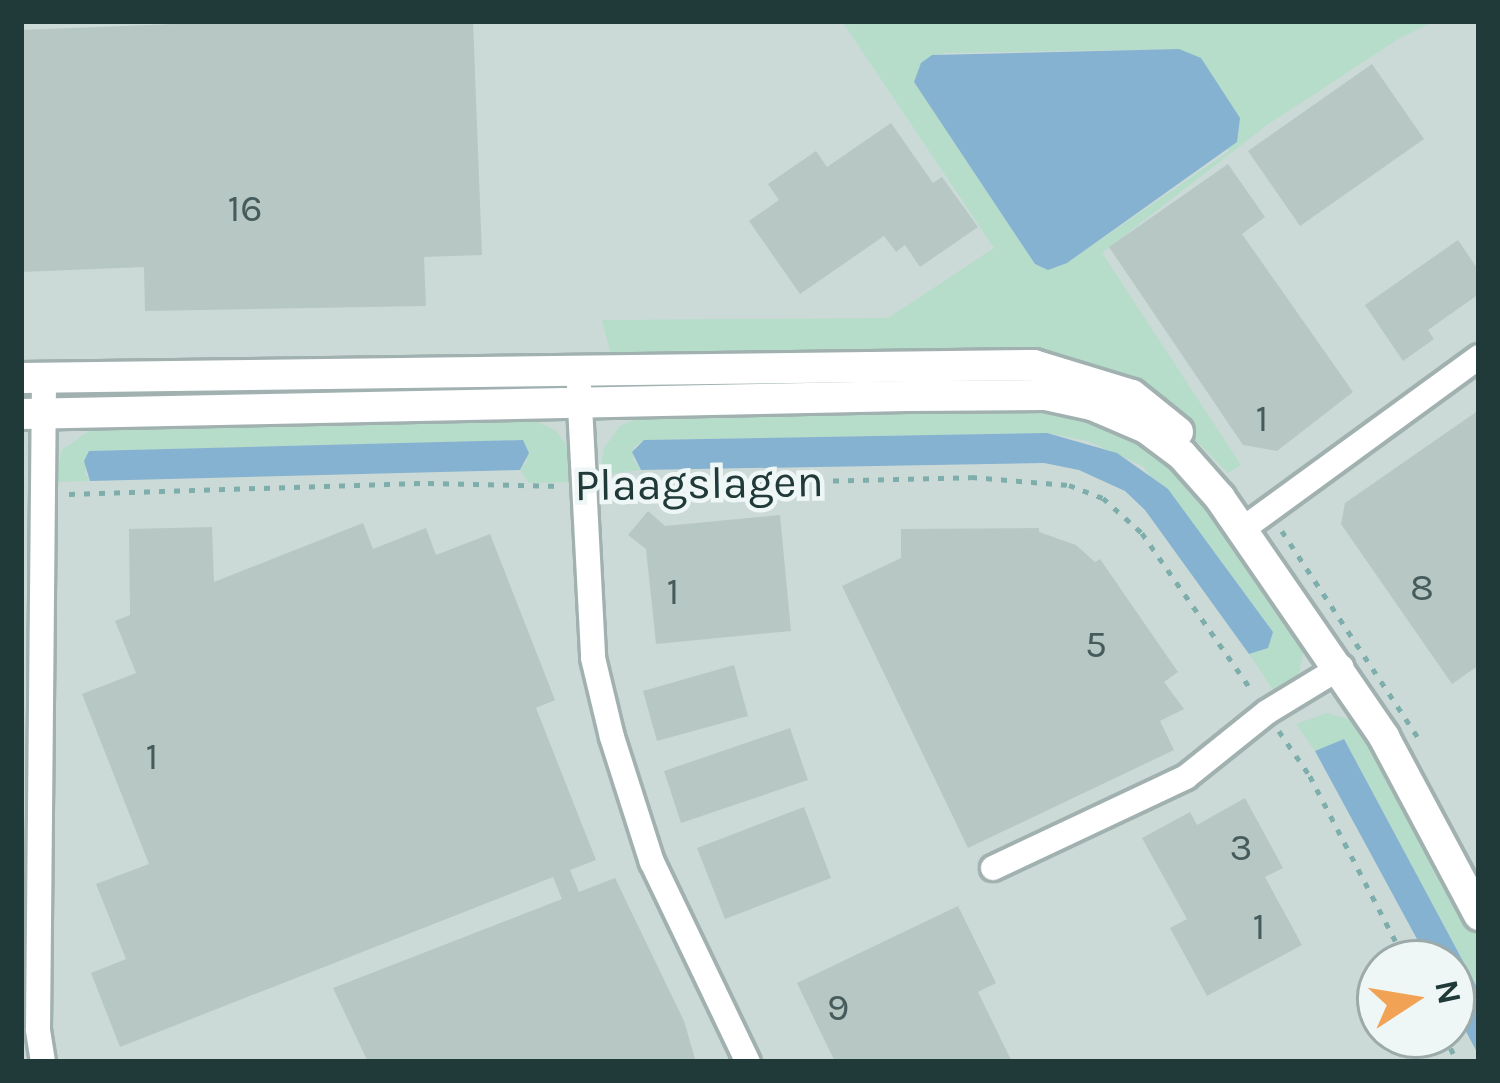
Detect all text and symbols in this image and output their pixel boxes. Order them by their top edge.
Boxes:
house number: 16 [227,185,263,231]
house number: 1 [1256,395,1268,441]
street label: Plaagslagen [574,455,824,513]
house number: 8 [1410,564,1434,610]
house number: 1 [667,568,679,614]
house number: 5 [1085,621,1107,667]
house number: 1 [146,733,158,779]
house number: 3 [1229,824,1253,870]
house number: 1 [1253,903,1265,949]
north arrow [1356,939,1476,1059]
text: N [1427,977,1469,1008]
house number: 9 [827,984,849,1030]

